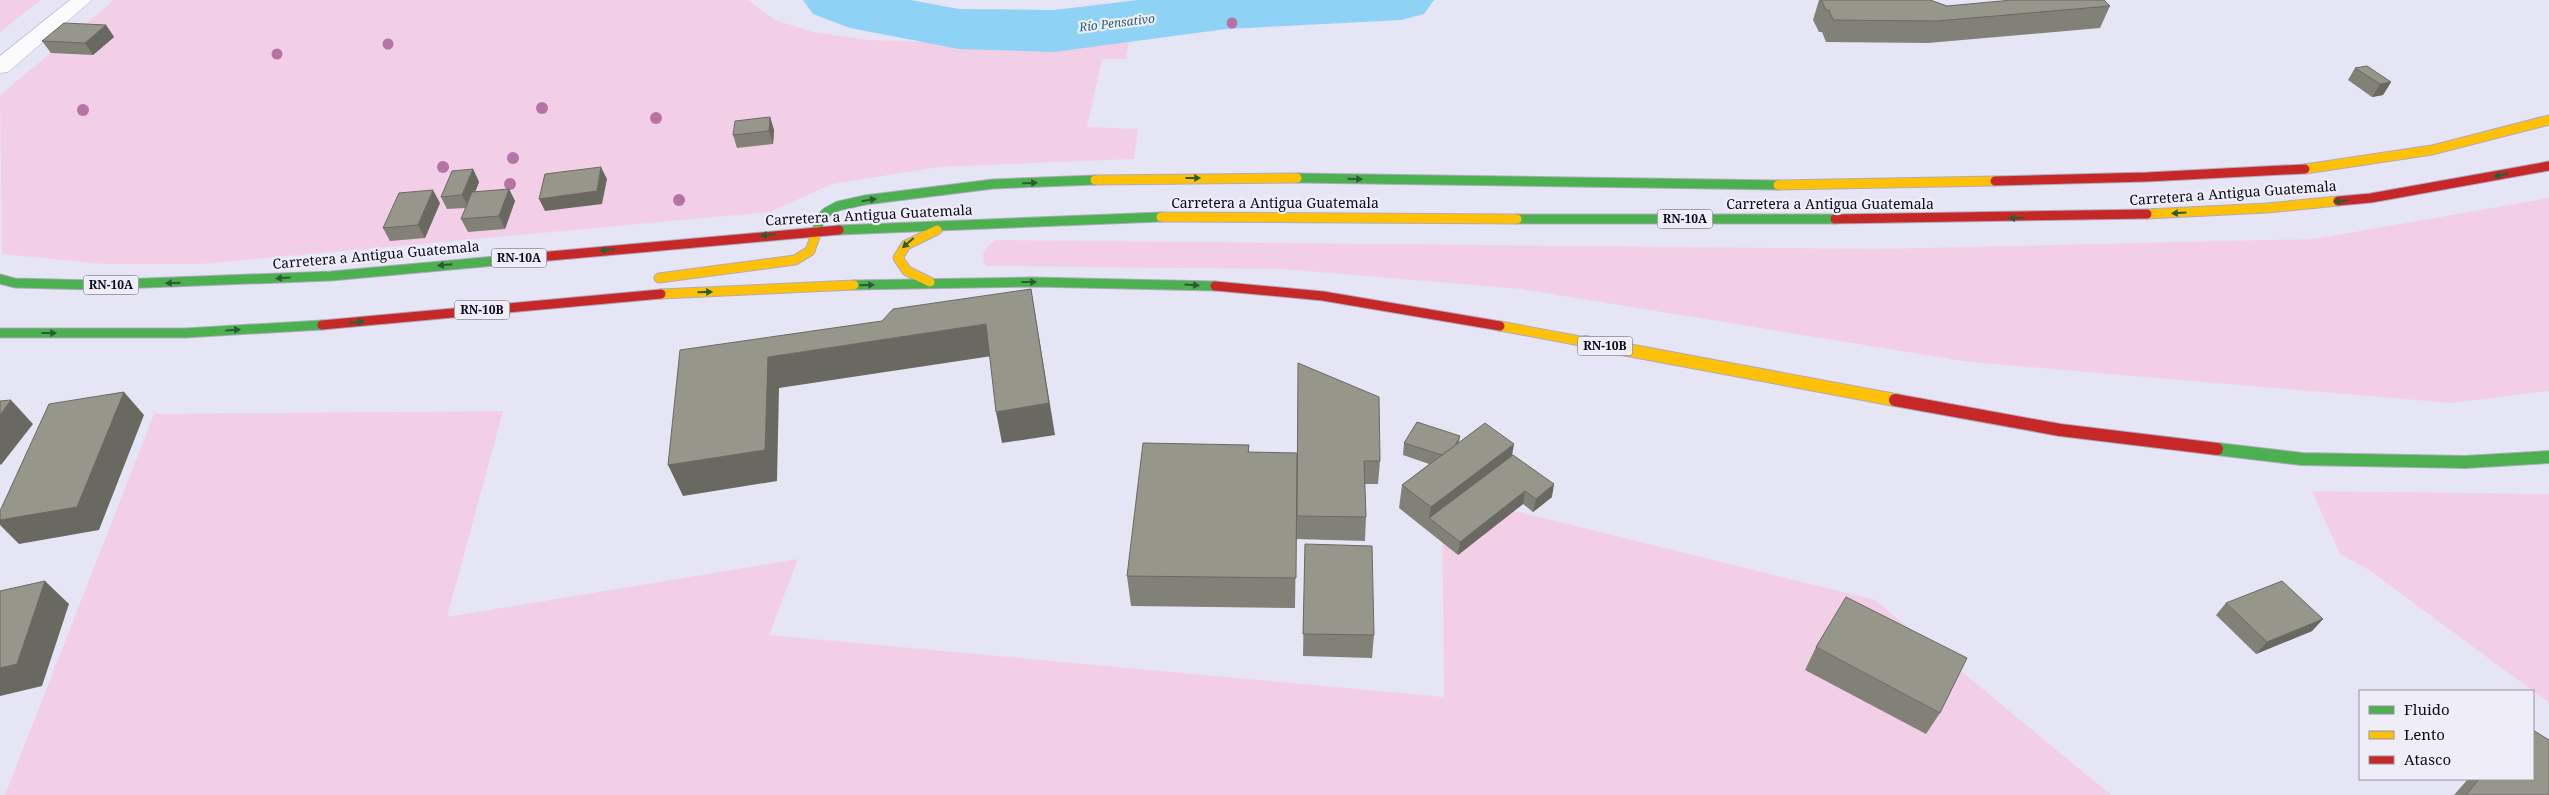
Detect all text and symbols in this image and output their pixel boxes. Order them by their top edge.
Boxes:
water label: Río Pensativo [1077,9,1156,36]
one-way arrow [2493,172,2509,180]
one-way arrow [1185,174,1201,182]
one-way arrow [1348,176,1364,184]
street label: Carretera a Antigua Guatemala [2129,176,2337,209]
one-way arrow [1023,178,1039,186]
street label: Carretera a Antigua Guatemala [1171,193,1379,212]
street label: Carretera a Antigua Guatemala [1726,194,1934,213]
one-way arrow [861,196,877,204]
one-way arrow [2333,197,2349,205]
street label: Carretera a Antigua Guatemala [765,200,973,229]
one-way arrow [2171,209,2187,217]
road number: RN-10A [1658,210,1712,228]
one-way arrow [2008,214,2024,222]
one-way arrow [760,231,776,239]
street label: Carretera a Antigua Guatemala [272,236,480,273]
one-way arrow [903,237,915,249]
one-way arrow [598,246,614,254]
road number: RN-10A [492,248,546,268]
one-way arrow [437,261,453,269]
one-way arrow [275,275,291,283]
road number: RN-10A [84,276,138,294]
one-way arrow [1022,278,1038,286]
one-way arrow [165,279,181,287]
one-way arrow [859,281,875,289]
one-way arrow [1184,281,1200,289]
one-way arrow [697,288,713,296]
road number: RN-10B [454,300,510,320]
one-way arrow [349,317,365,325]
one-way arrow [226,326,242,334]
one-way arrow [41,329,57,337]
road number: RN-10B [1578,336,1632,356]
legend [2359,690,2534,780]
text: Fluido [2404,699,2450,719]
text: Lento [2404,724,2445,744]
text: Atasco [2404,749,2451,769]

